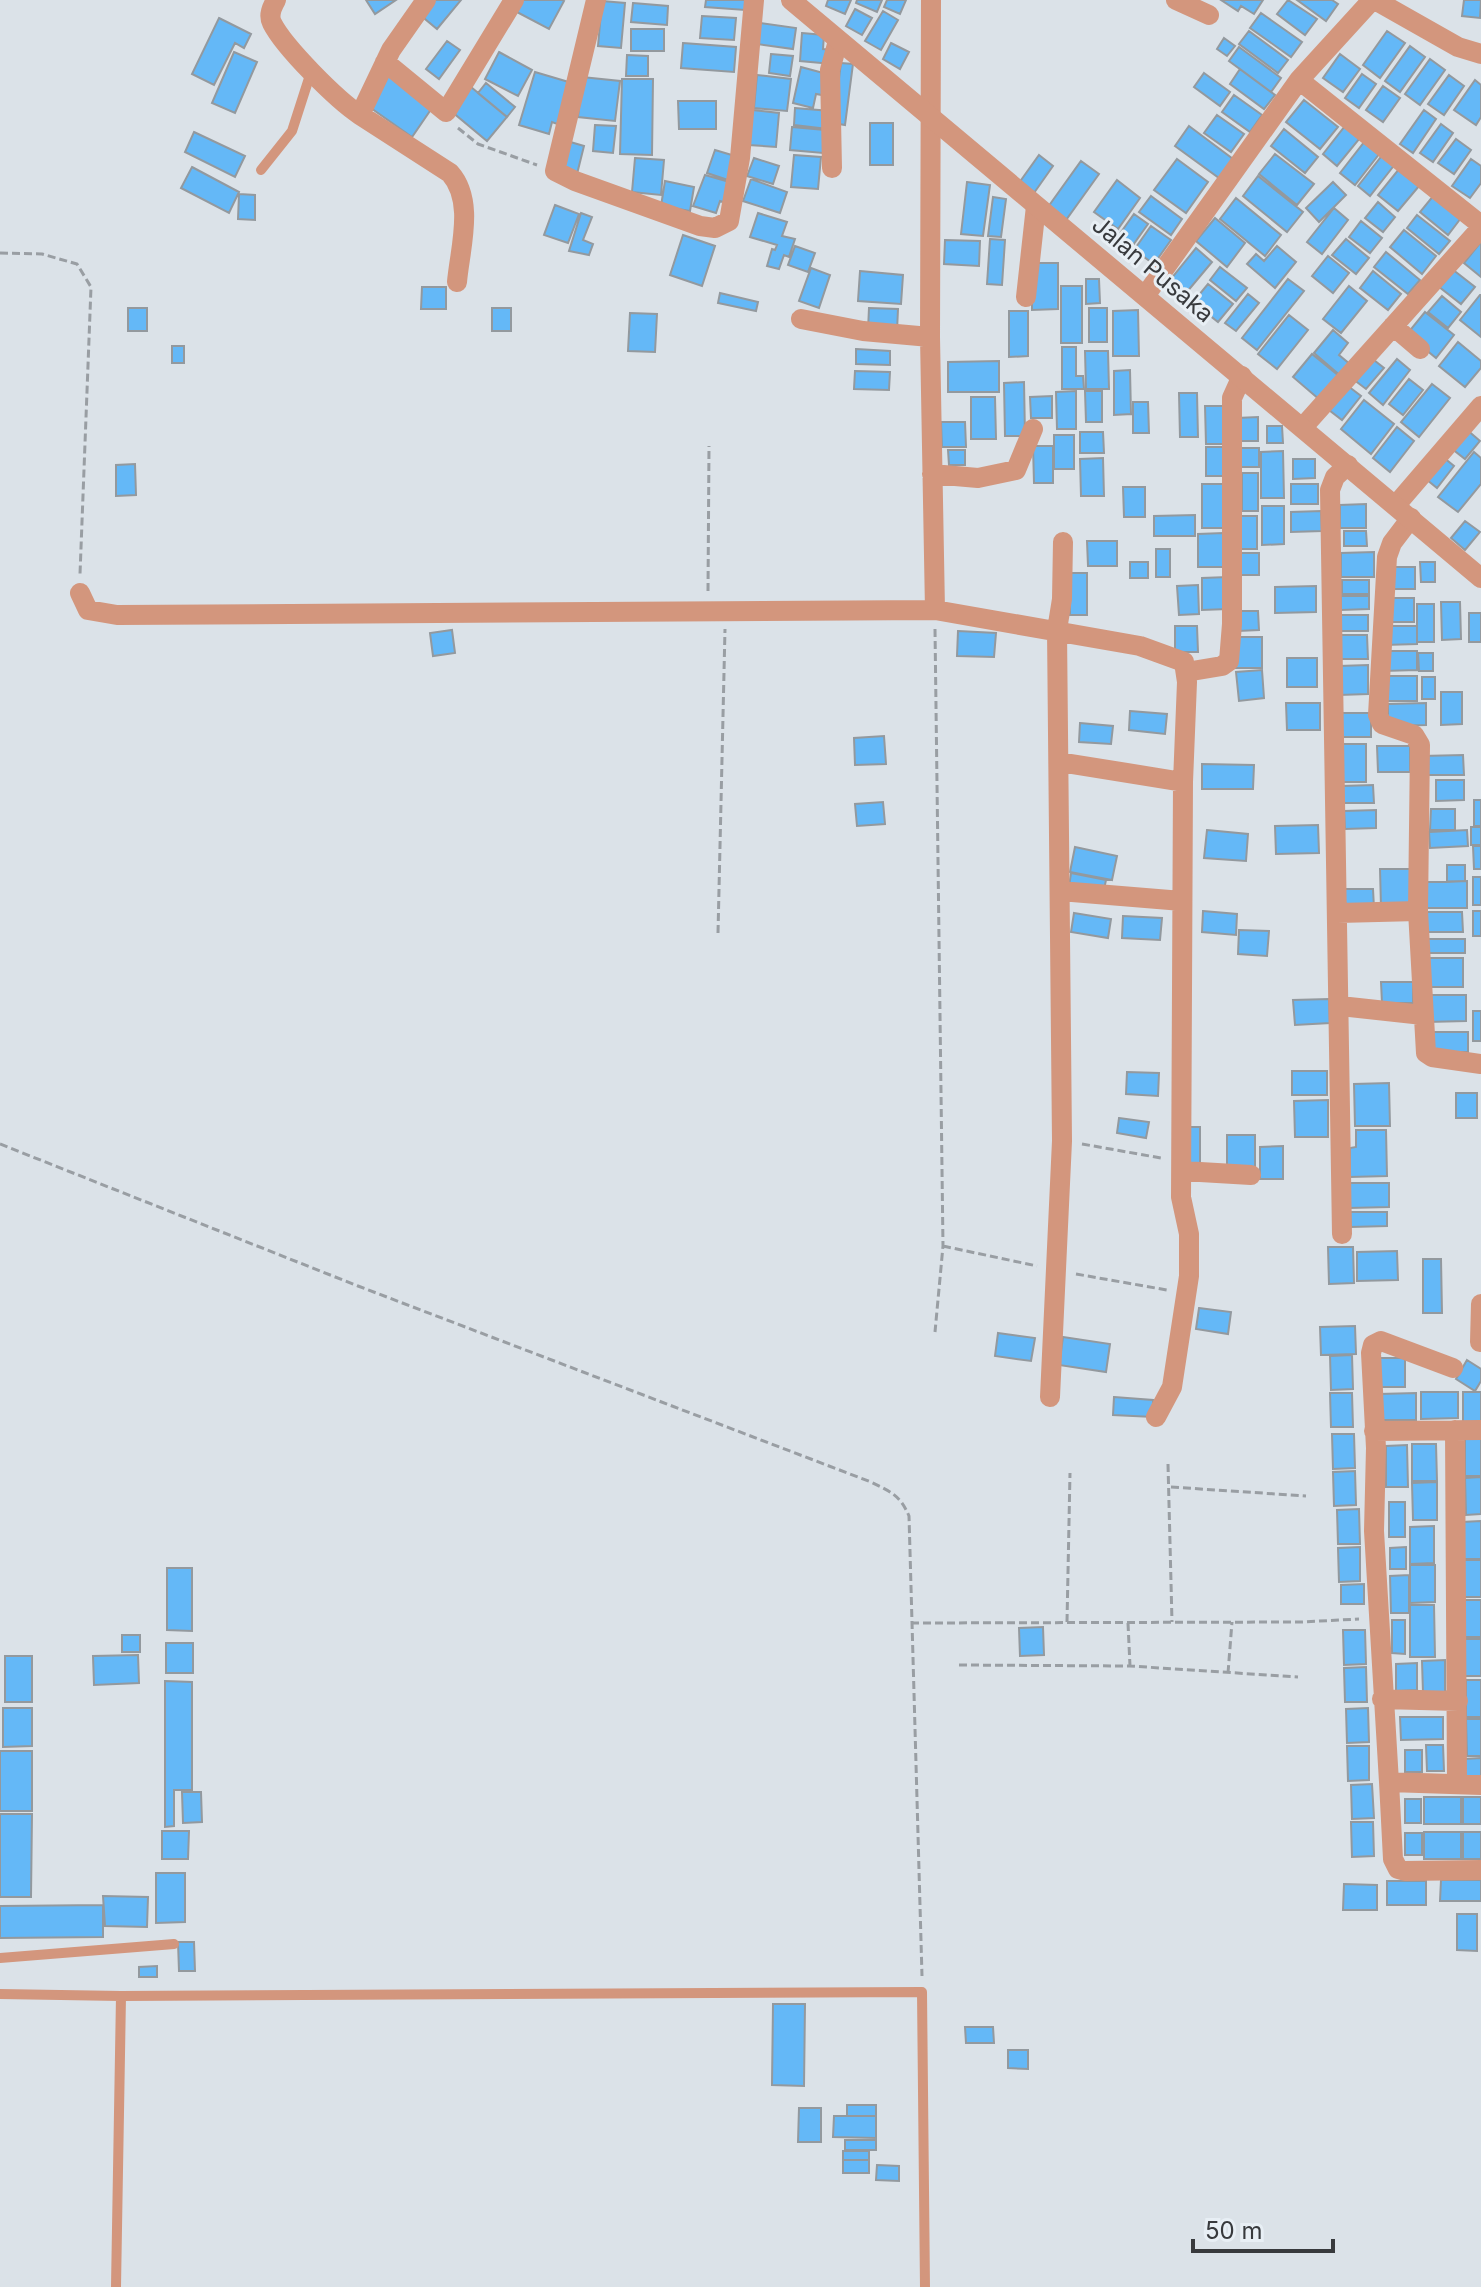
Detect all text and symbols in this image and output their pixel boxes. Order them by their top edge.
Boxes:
street label: Jalan Pusaka [1086,210,1220,328]
scale bar [1193,2203,1333,2253]
text: 50 m [1205,2216,1263,2245]

